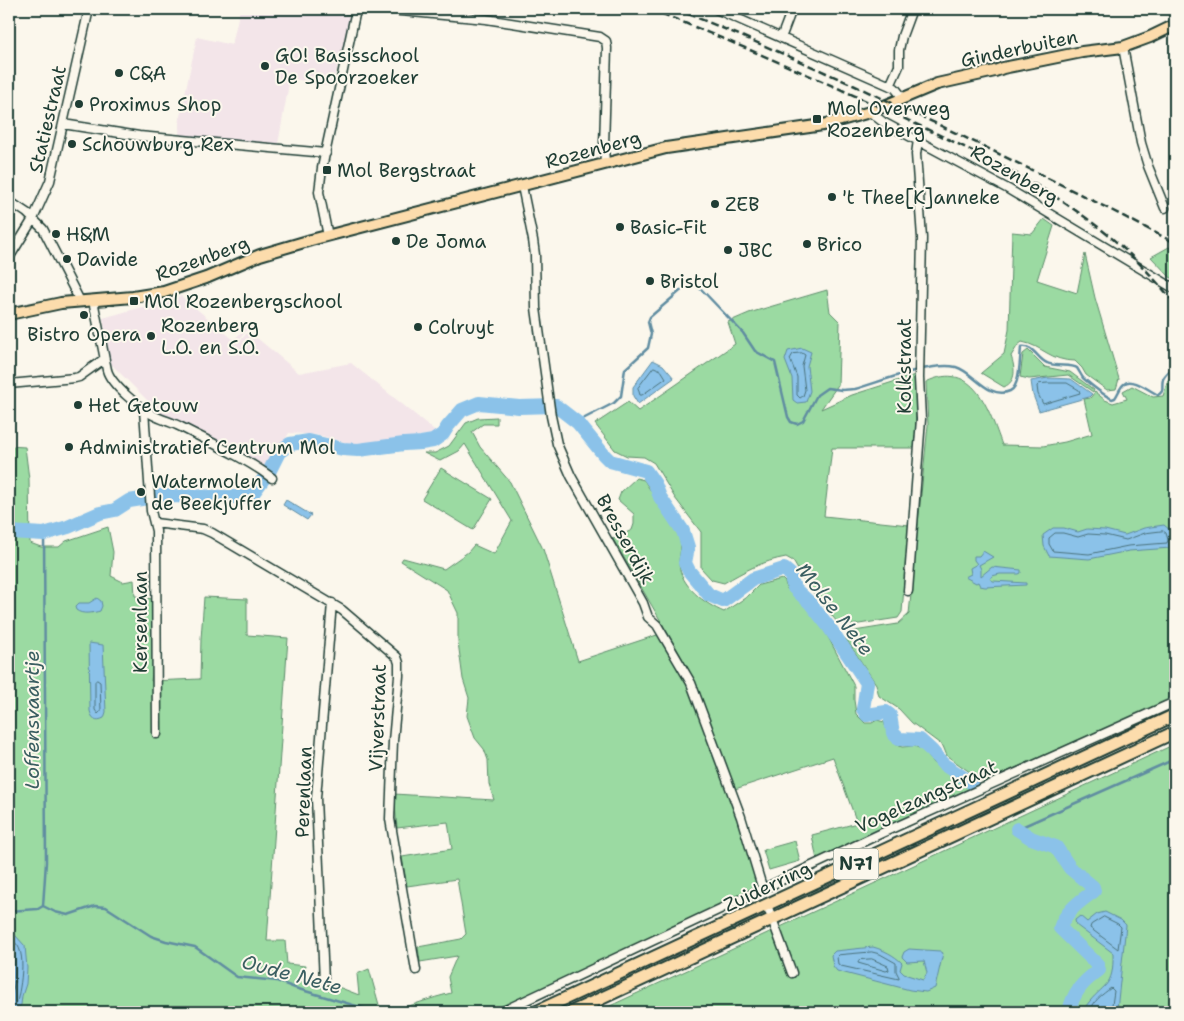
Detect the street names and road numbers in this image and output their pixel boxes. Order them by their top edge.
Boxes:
street label: Ginderbuiten [958,24,1080,73]
street label: Statiestraat [23,63,72,175]
street label: Rozenberg [543,125,644,174]
street label: Rozenberg [966,139,1063,210]
street label: Rozenberg [152,230,252,287]
street label: Kolkstraat [892,318,917,414]
street label: Bresserdijk [591,490,661,589]
street label: Kersenlaan [128,571,153,673]
street label: Vijverstraat [363,664,392,772]
street label: Perenlaan [289,746,318,838]
street label: Vogelzangstraat [851,754,1001,839]
road number: N71 [834,849,878,880]
street label: Zuiderring [719,855,815,918]

